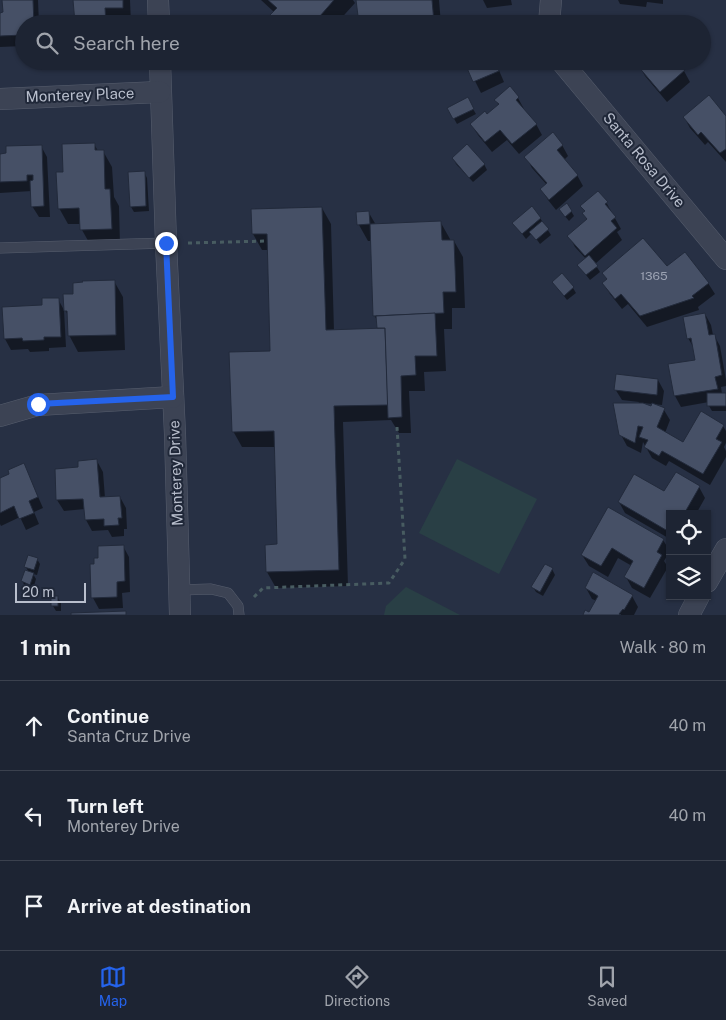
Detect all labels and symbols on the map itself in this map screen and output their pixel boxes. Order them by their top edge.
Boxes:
street label: Monterey Place [25,84,135,105]
street label: Santa Rosa Drive [600,109,689,210]
route end [155,232,178,255]
house number: 1365 [640,269,668,283]
route start [27,393,50,416]
street label: Monterey Drive [165,420,186,526]
scale bar [15,580,86,603]

